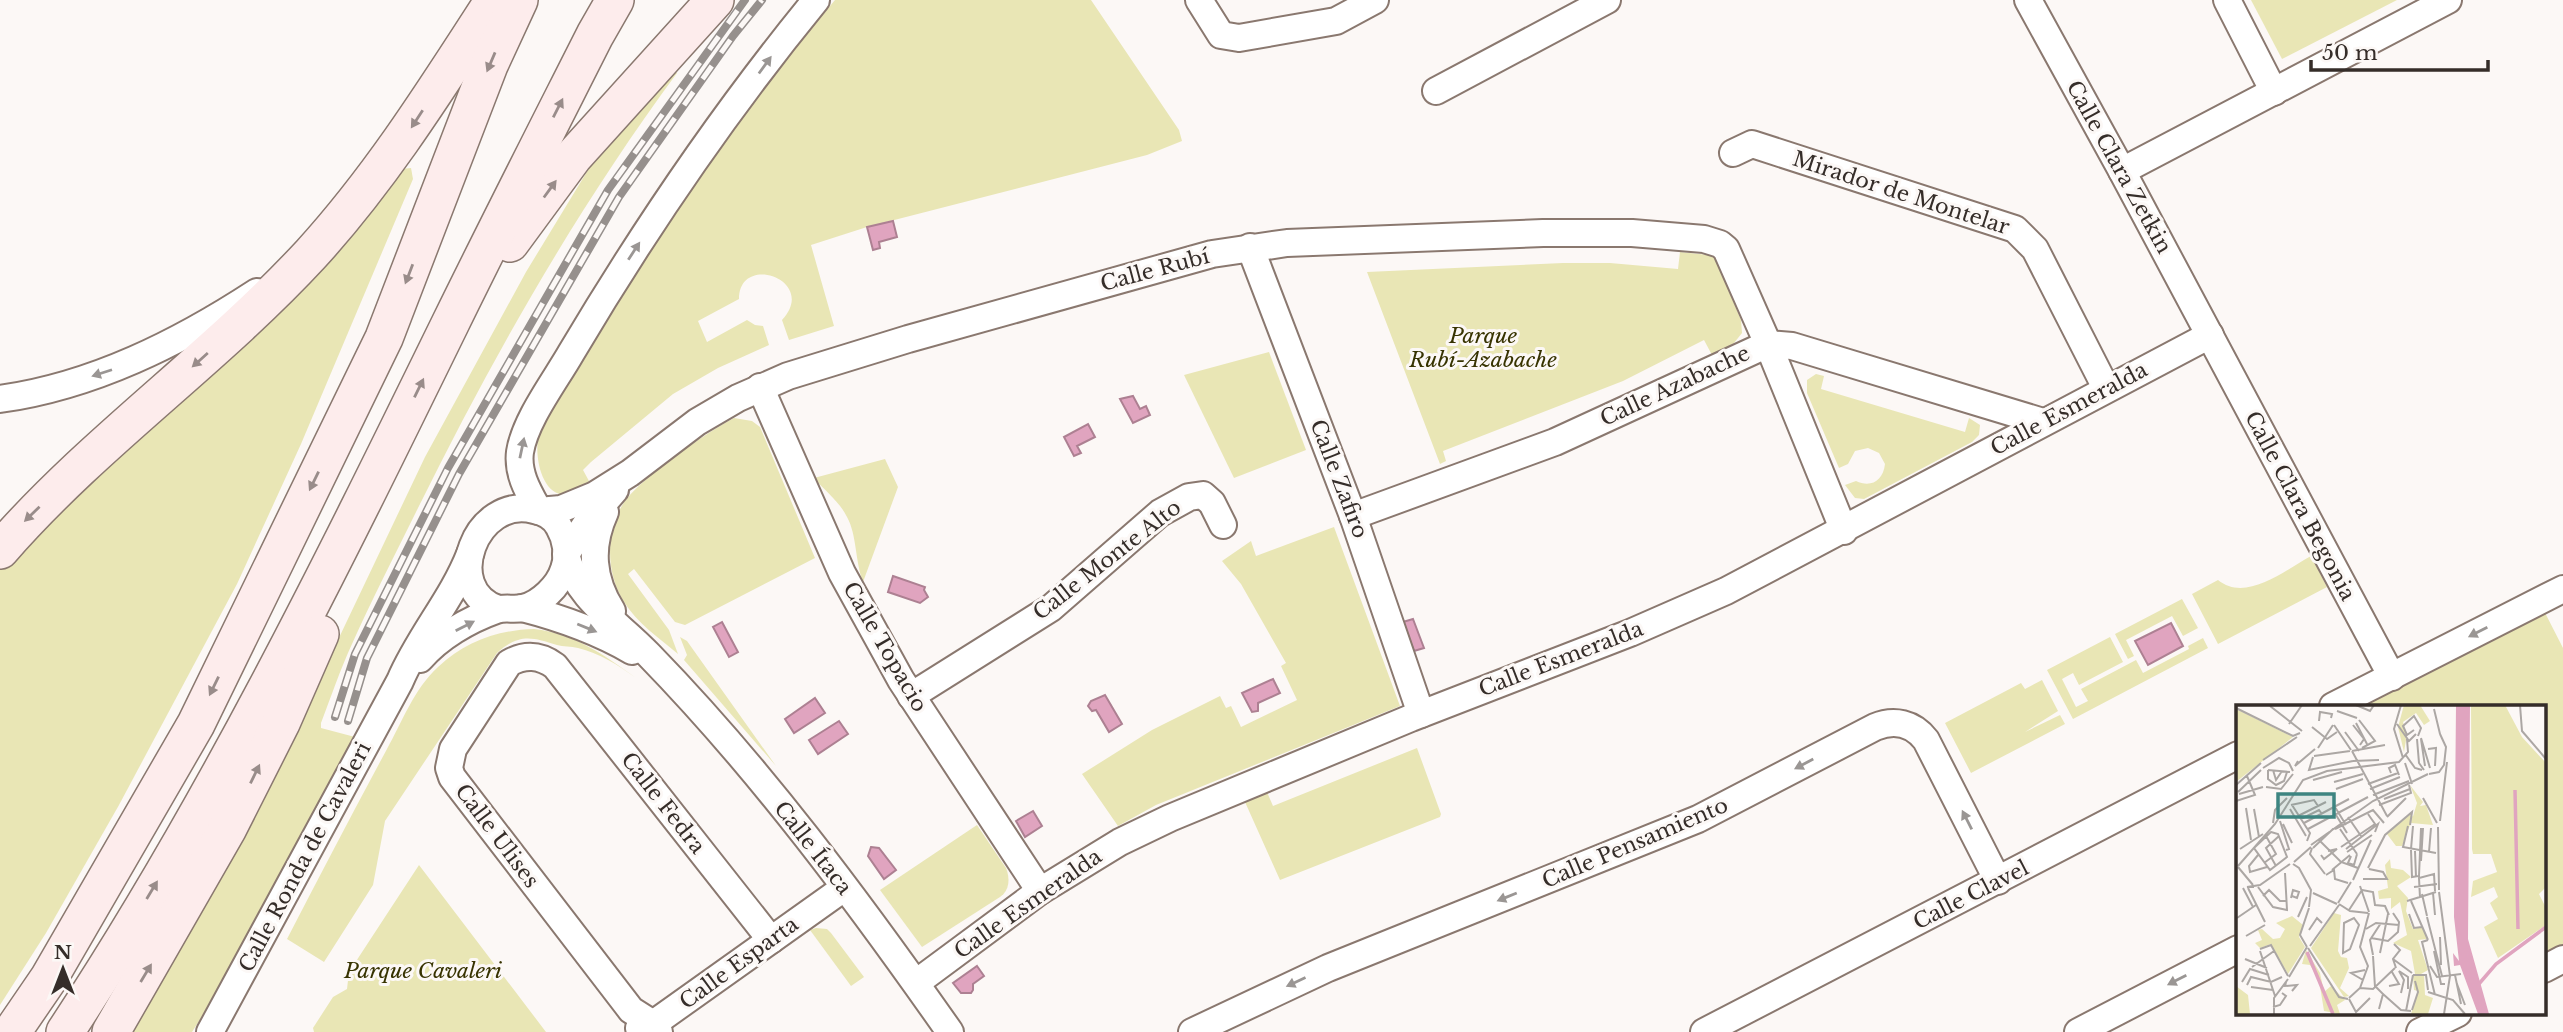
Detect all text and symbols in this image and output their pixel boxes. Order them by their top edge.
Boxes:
scale bar [2311,28,2488,72]
text: 50 m [2322,40,2378,66]
one-way arrow [485,52,496,73]
one-way arrow [758,55,772,74]
street label: Calle Clara Zetkin [2061,76,2177,258]
one-way arrow [551,98,563,118]
one-way arrow [410,109,423,128]
street label: Mirador de Montelar [1789,146,2013,240]
one-way arrow [542,180,556,198]
one-way arrow [628,241,641,260]
street label: Calle Rubí [1098,243,1213,297]
one-way arrow [403,264,414,285]
park label: Parque Rubí-Azabache [1408,323,1557,373]
street label: Calle Azabache [1596,340,1754,432]
one-way arrow [192,352,209,368]
street label: Calle Esmeralda [1986,357,2152,461]
one-way arrow [91,368,112,378]
one-way arrow [413,378,425,398]
street label: Calle Clara Begonia [2239,407,2361,605]
street label: Calle Zafiro [1304,416,1374,542]
one-way arrow [517,437,528,459]
one-way arrow [308,471,320,491]
street label: Calle Monte Alto [1028,494,1186,626]
one-way arrow [24,506,41,523]
street label: Calle Topacio [837,577,933,717]
street label: Calle Esmeralda [1475,616,1647,702]
one-way arrow [455,620,475,631]
one-way arrow [577,622,598,633]
one-way arrow [2468,626,2488,638]
one-way arrow [209,676,220,696]
inset map [2236,705,2546,1014]
street label: Calle Ronda de Cavaleri [233,737,377,977]
street label: Calle Fedra [615,747,711,859]
one-way arrow [1794,758,1814,770]
one-way arrow [250,764,261,784]
street label: Calle Ulises [449,779,545,893]
street label: Calle Pensamiento [1538,792,1732,894]
street label: Calle Ítaca [769,796,858,900]
one-way arrow [1961,810,1972,830]
street label: Calle Esmeralda [949,843,1107,965]
street label: Calle Clavel [1909,855,2033,935]
one-way arrow [145,881,158,900]
one-way arrow [1497,892,1518,903]
street label: Calle Esparta [675,911,804,1015]
north arrow [28,934,98,1004]
text: N [54,941,72,964]
park label: Parque Cavaleri [343,958,503,984]
one-way arrow [140,964,152,983]
one-way arrow [2167,975,2187,986]
one-way arrow [1286,976,1306,988]

